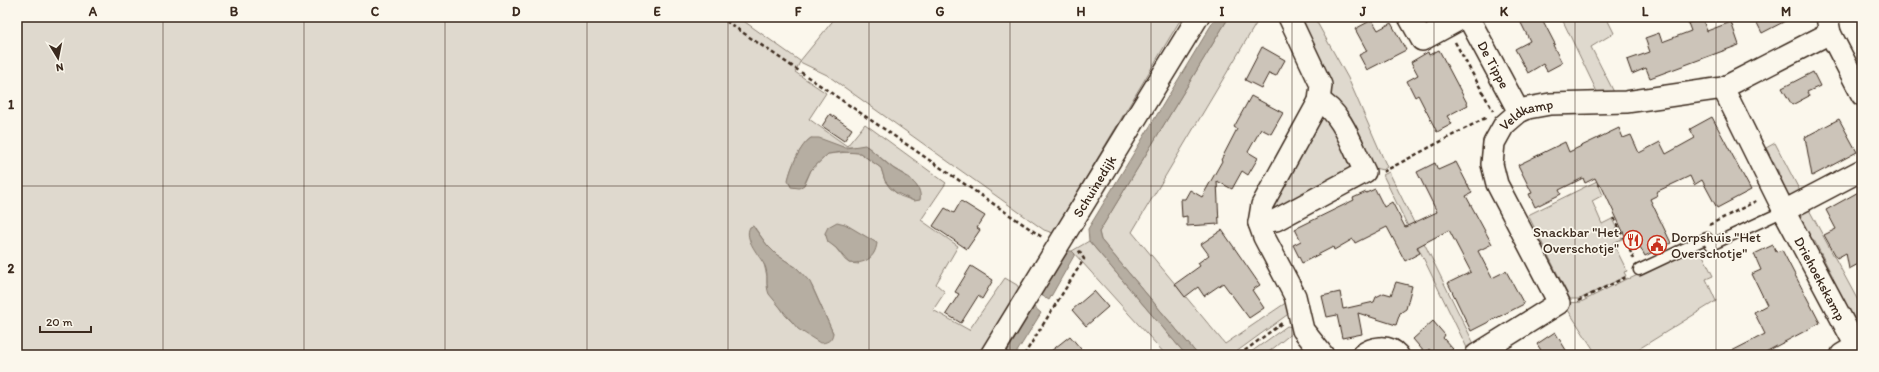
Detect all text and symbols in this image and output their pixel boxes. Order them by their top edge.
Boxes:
text: A [88,4,98,19]
text: B [230,4,239,19]
text: C [371,4,380,19]
text: D [512,4,521,19]
text: E [653,4,661,19]
text: F [795,4,802,19]
text: G [936,4,945,19]
text: H [1077,4,1086,19]
text: I [1220,4,1225,19]
text: J [1359,4,1367,19]
text: K [1500,4,1509,19]
text: L [1642,4,1649,19]
text: M [1781,4,1791,19]
north arrow [38,38,78,78]
street label: De Tippe [1473,38,1513,92]
text: N [55,60,64,74]
street label: Veldkamp [1496,96,1555,134]
text: 1 [8,97,14,112]
street label: Schuinedijk [1069,152,1121,221]
place label: Snackbar "Het Overschotje" [1533,224,1619,257]
restaurant icon: Snackbar "Het Overschotje" [1622,229,1644,251]
place label: Dorpshuis "Het Overschotje" [1671,229,1761,262]
public building icon: Dorpshuis "Het Overschotje" [1646,234,1668,256]
street label: Driehoekskamp [1790,234,1849,324]
text: 2 [8,261,15,276]
scale bar [40,308,91,334]
text: 20 m [46,315,73,329]

